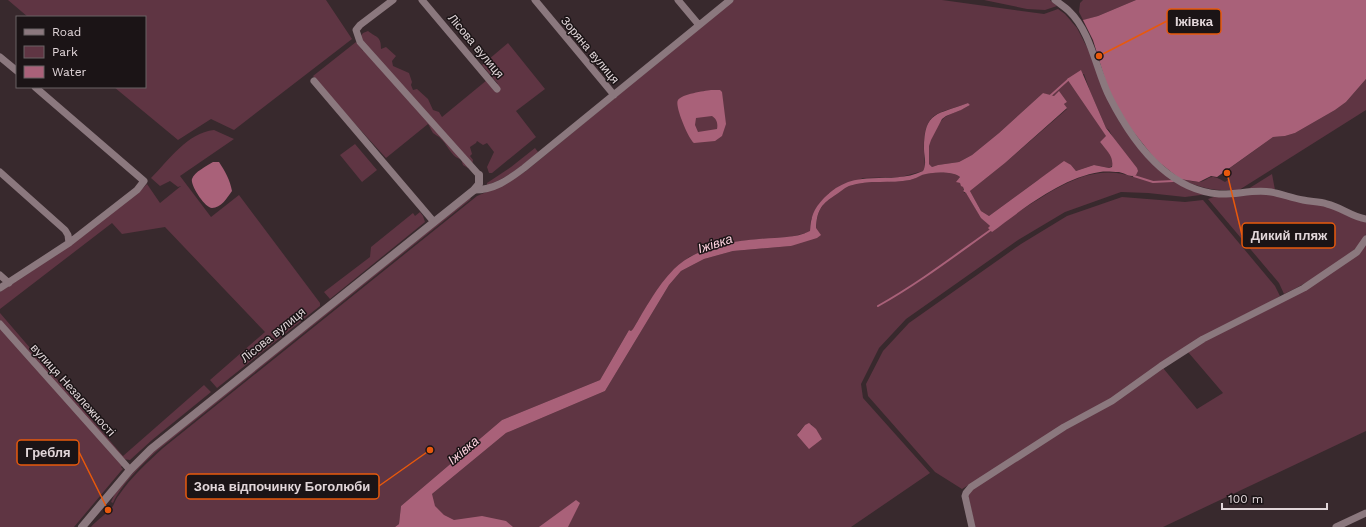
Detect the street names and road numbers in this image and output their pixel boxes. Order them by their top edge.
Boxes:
street label: Лісова вулиця [445,11,507,81]
street label: Зоряна вулиця [558,14,622,86]
street label: Лісова вулиця [238,305,308,365]
street label: вулиця Незалежності [28,341,118,439]

